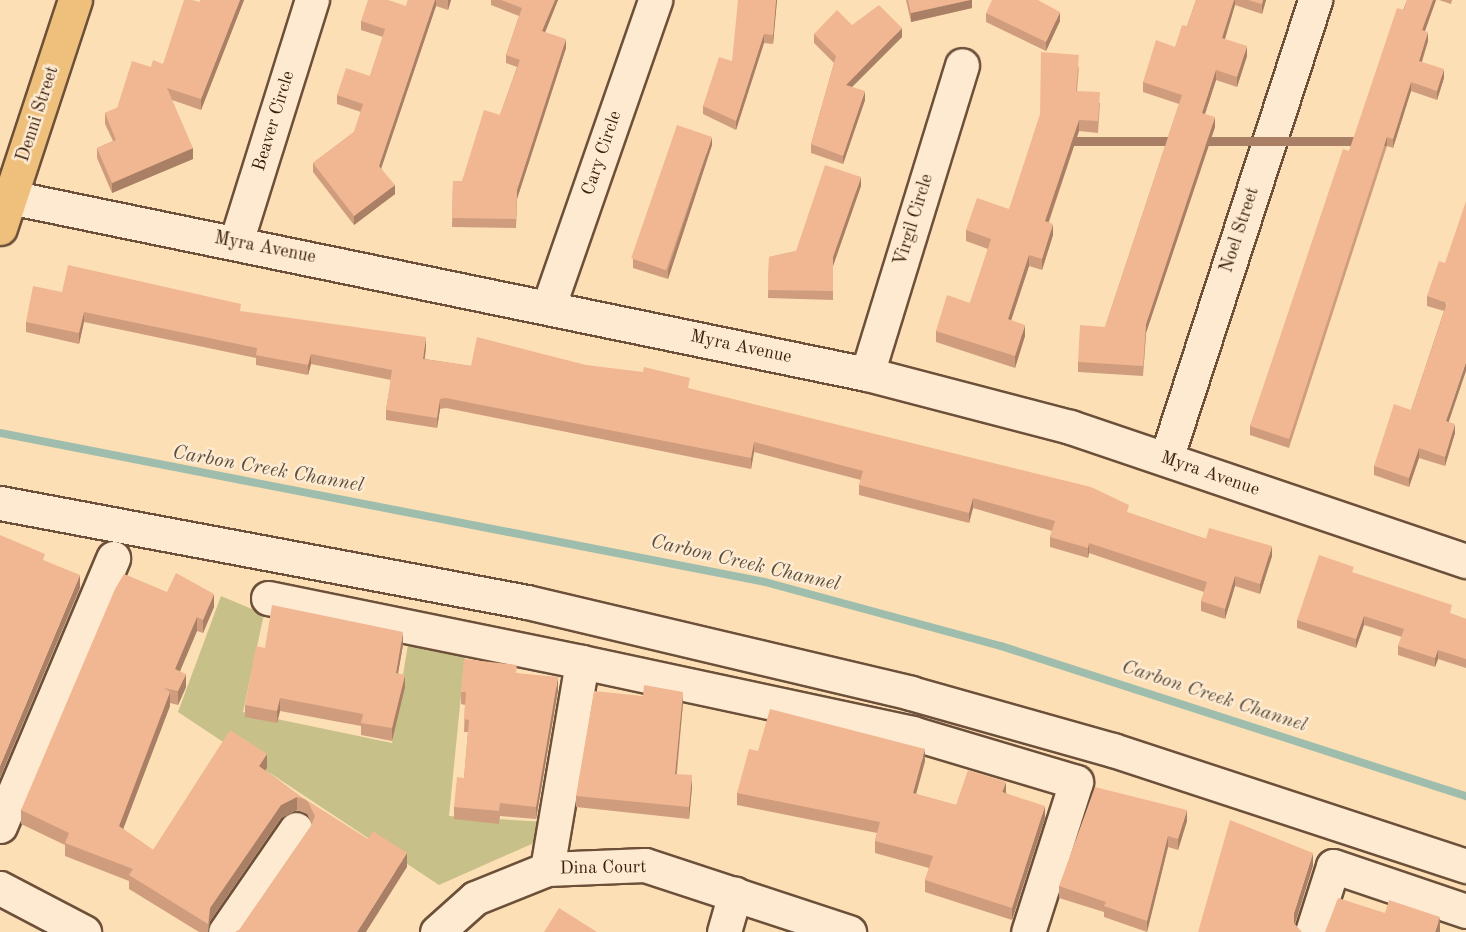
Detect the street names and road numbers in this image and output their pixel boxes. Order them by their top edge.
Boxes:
street label: Denni Street [12,63,64,165]
street label: Beaver Circle [249,68,299,174]
street label: Cary Circle [577,108,627,198]
street label: Virgil Circle [890,171,938,269]
street label: Noel Street [1216,184,1264,276]
street label: Myra Avenue [212,228,318,268]
street label: Myra Avenue [688,326,794,368]
street label: Myra Avenue [1158,447,1262,501]
street label: Dina Court [559,856,647,880]

